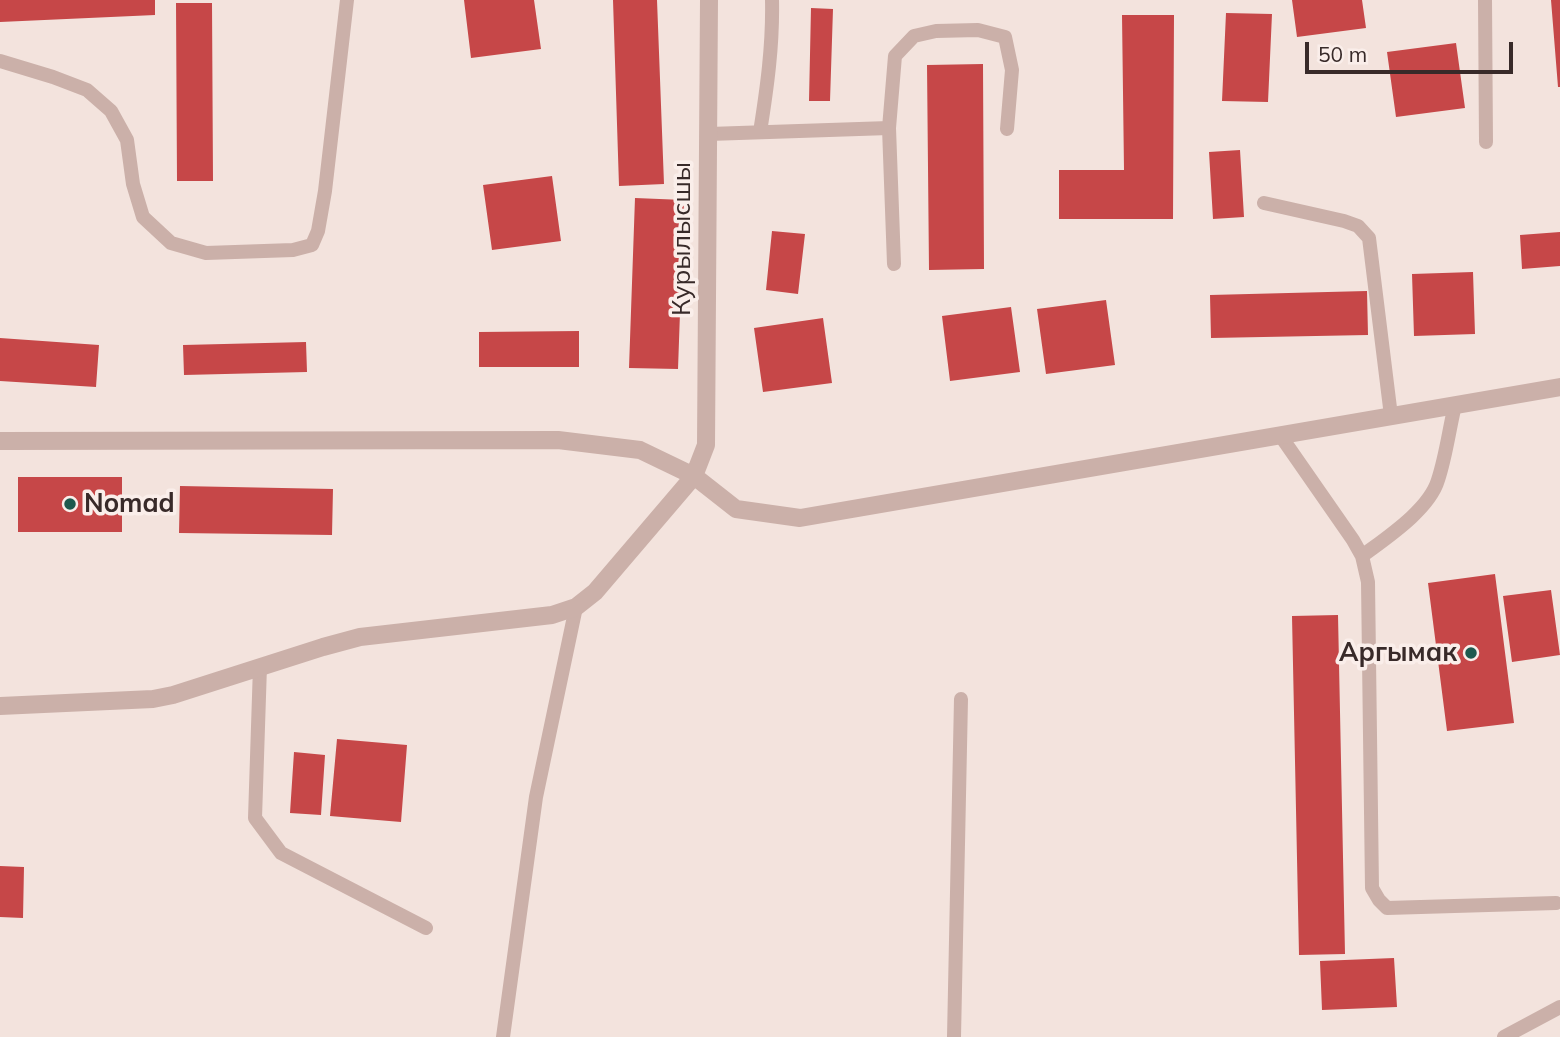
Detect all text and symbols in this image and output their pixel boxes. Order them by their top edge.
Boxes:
scale bar [1308,28,1516,72]
text: 50 m [1318,41,1367,67]
street label: Курылысшы [666,162,698,316]
place label: Nomad [84,488,175,520]
marker: Nomad [62,496,78,512]
place label: Аргымак [1339,637,1457,669]
marker: Аргымак [1463,645,1479,661]

